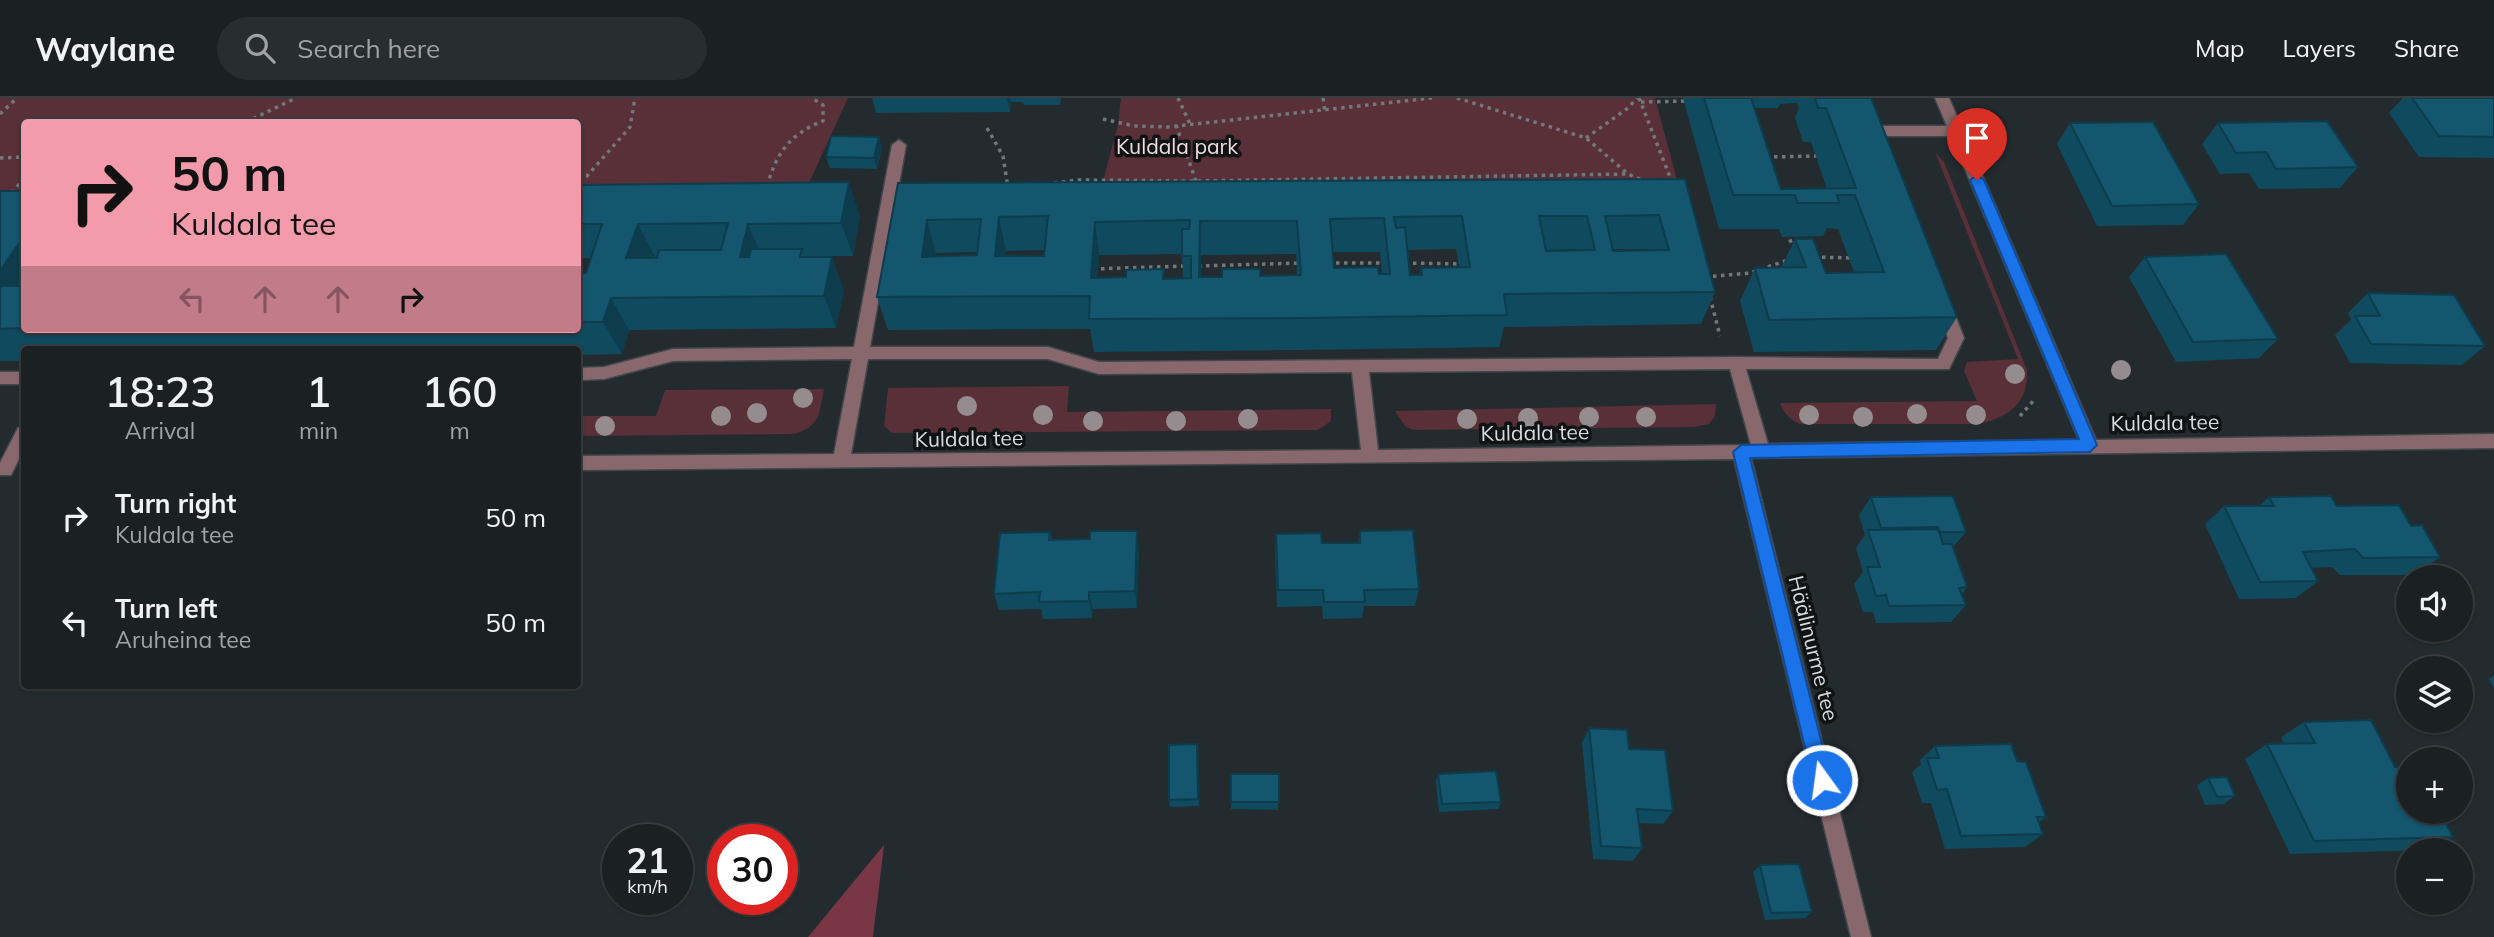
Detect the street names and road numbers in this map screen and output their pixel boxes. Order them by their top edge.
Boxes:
street label: Kuldala tee [2110,408,2220,436]
street label: Kuldala tee [1480,418,1590,446]
street label: Kuldala tee [914,424,1024,452]
street label: Häälinurme tee [1783,573,1845,723]

